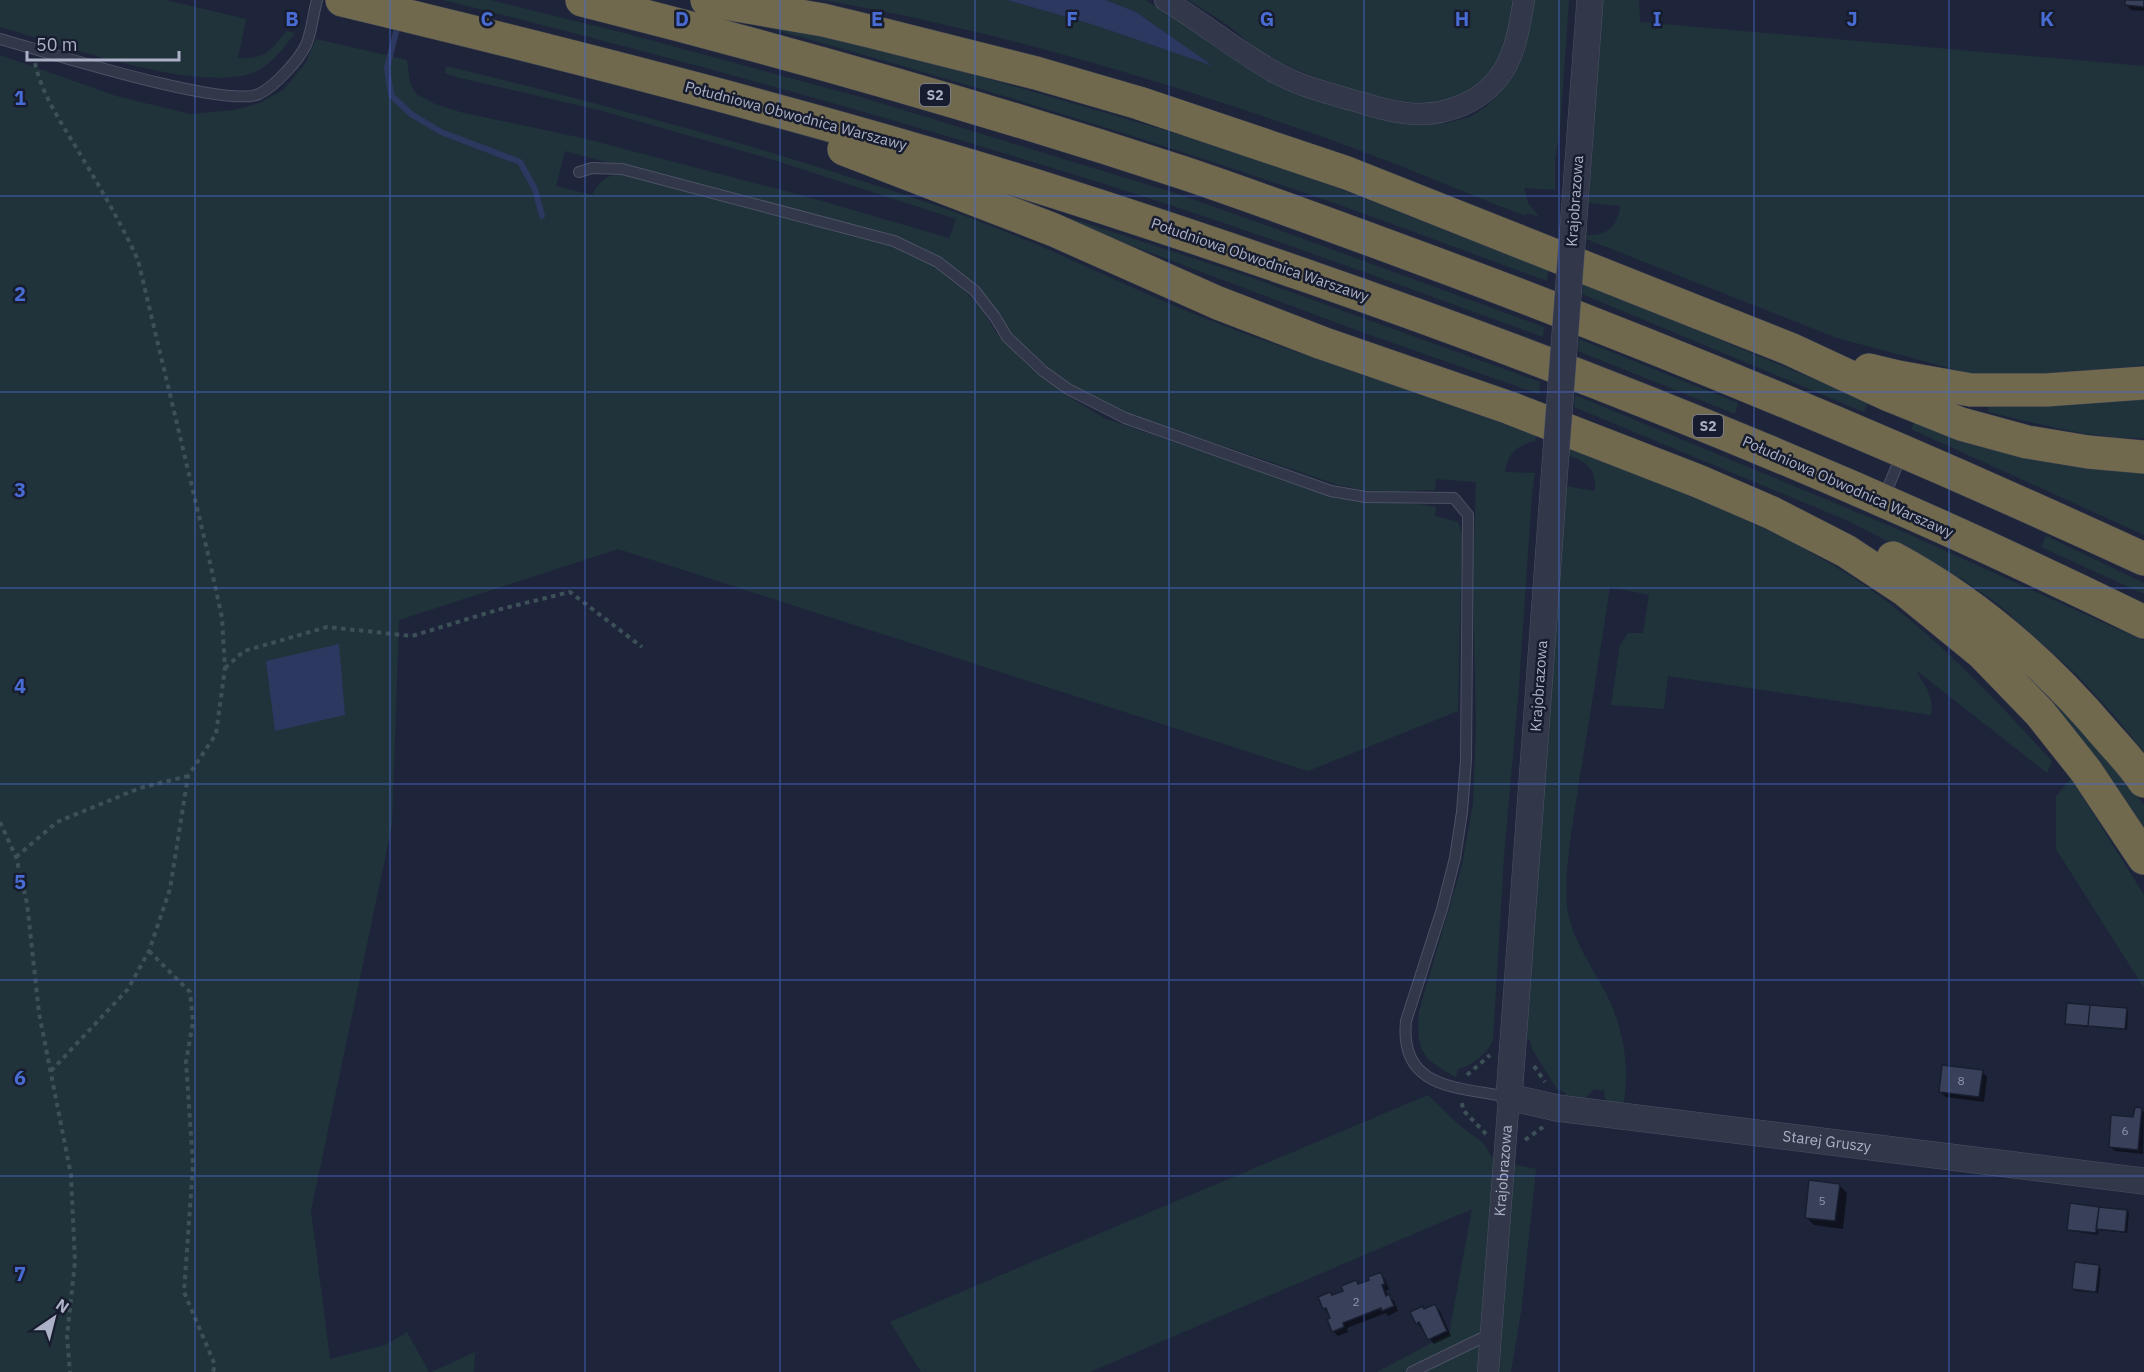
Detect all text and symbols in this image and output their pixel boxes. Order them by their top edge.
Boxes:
text: B [285,5,299,32]
text: C [480,5,494,32]
text: D [675,5,689,32]
text: E [871,5,883,32]
text: F [1066,5,1078,32]
text: G [1260,5,1274,32]
text: H [1455,5,1469,32]
text: I [1653,5,1661,32]
text: J [1846,5,1858,32]
text: K [2040,5,2054,32]
scale bar [27,24,178,62]
text: 50 m [36,33,78,56]
street label: Południowa Obwodnica Warszawy [683,77,910,154]
text: 1 [14,84,26,111]
road number: S2 [920,84,950,106]
street label: Krajobrazowa [1562,155,1587,247]
street label: Południowa Obwodnica Warszawy [1149,213,1372,306]
text: 2 [14,280,26,307]
road number: S2 [1693,415,1723,437]
street label: Południowa Obwodnica Warszawy [1740,431,1957,542]
text: 3 [14,476,26,503]
street label: Krajobrazowa [1526,640,1551,732]
text: 4 [14,672,26,699]
text: 5 [14,868,26,895]
text: 6 [14,1064,26,1091]
house number: 8 [1957,1073,1965,1088]
house number: 6 [2121,1123,2129,1138]
street label: Krajobrazowa [1490,1124,1516,1217]
street label: Starej Gruszy [1782,1126,1873,1156]
house number: 5 [1818,1193,1826,1208]
text: 7 [14,1260,26,1287]
north arrow [24,1288,84,1348]
text: N [52,1294,73,1317]
house number: 2 [1352,1294,1360,1309]

